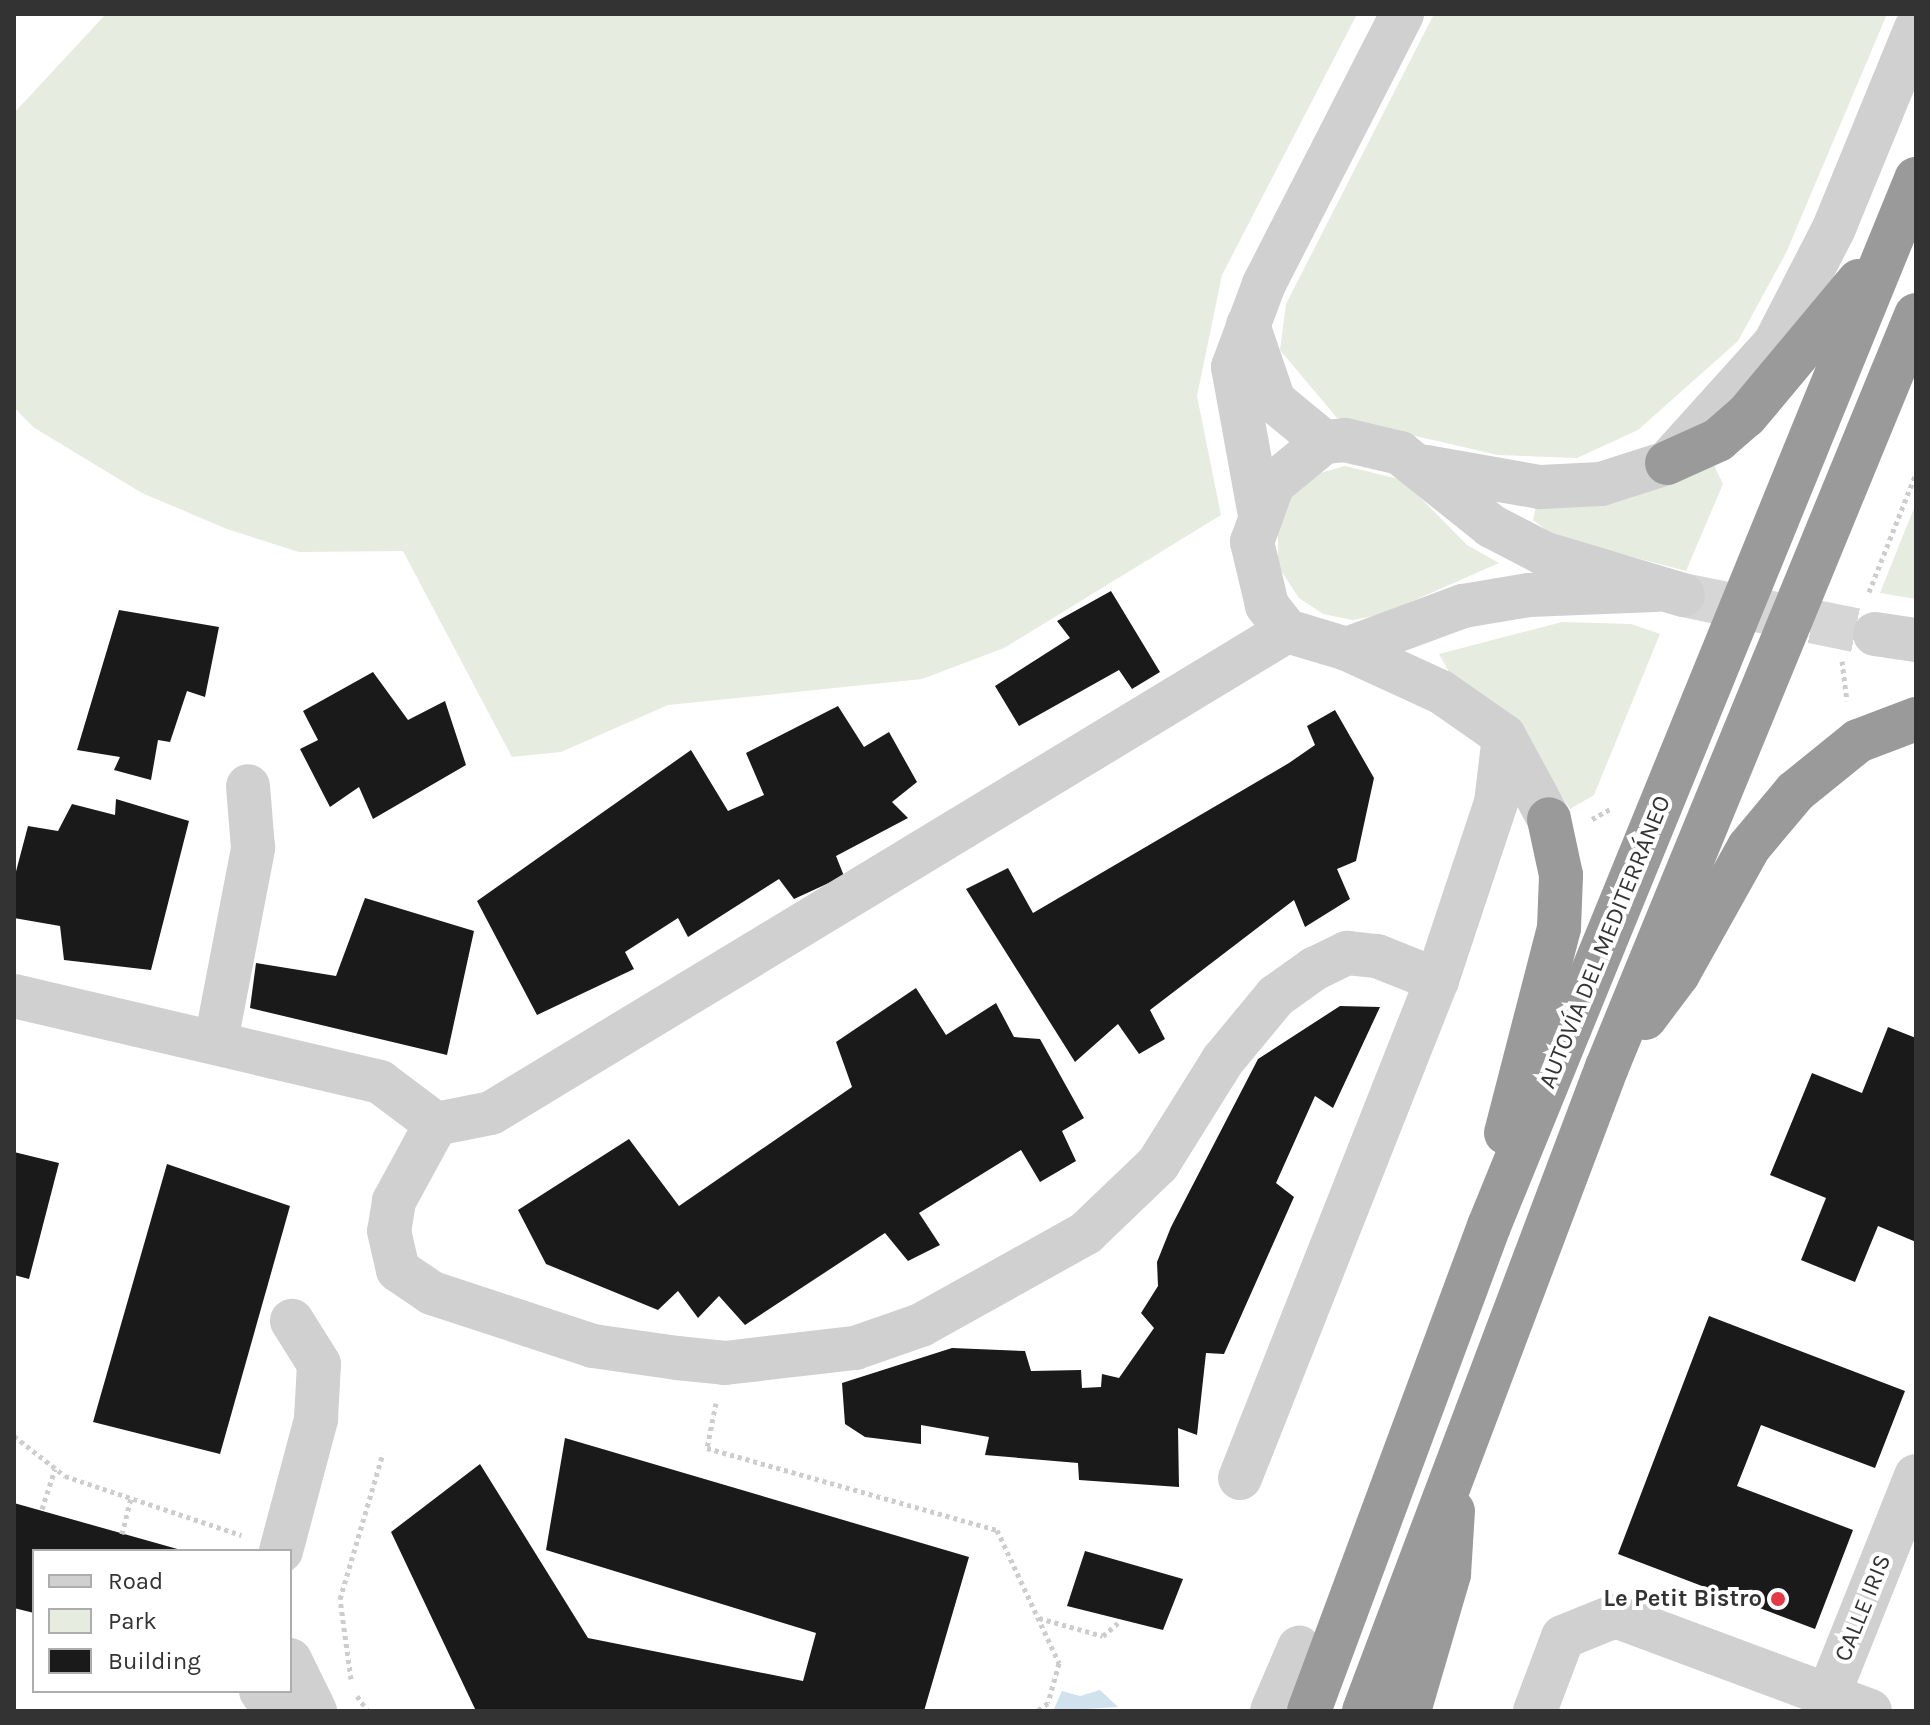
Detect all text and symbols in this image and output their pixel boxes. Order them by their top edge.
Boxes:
street label: AUTOVÍA DEL MEDITERRÁNEO [1533,791,1677,1093]
legend [32,1549,292,1693]
street label: CALLE IRIS [1829,1550,1897,1666]
text: Road [108,1567,163,1595]
place label: Le Petit Bistro [1603,1585,1762,1613]
marker: Le Petit Bistro [1769,1590,1787,1608]
text: Park [108,1607,157,1635]
text: Building [108,1647,201,1675]

